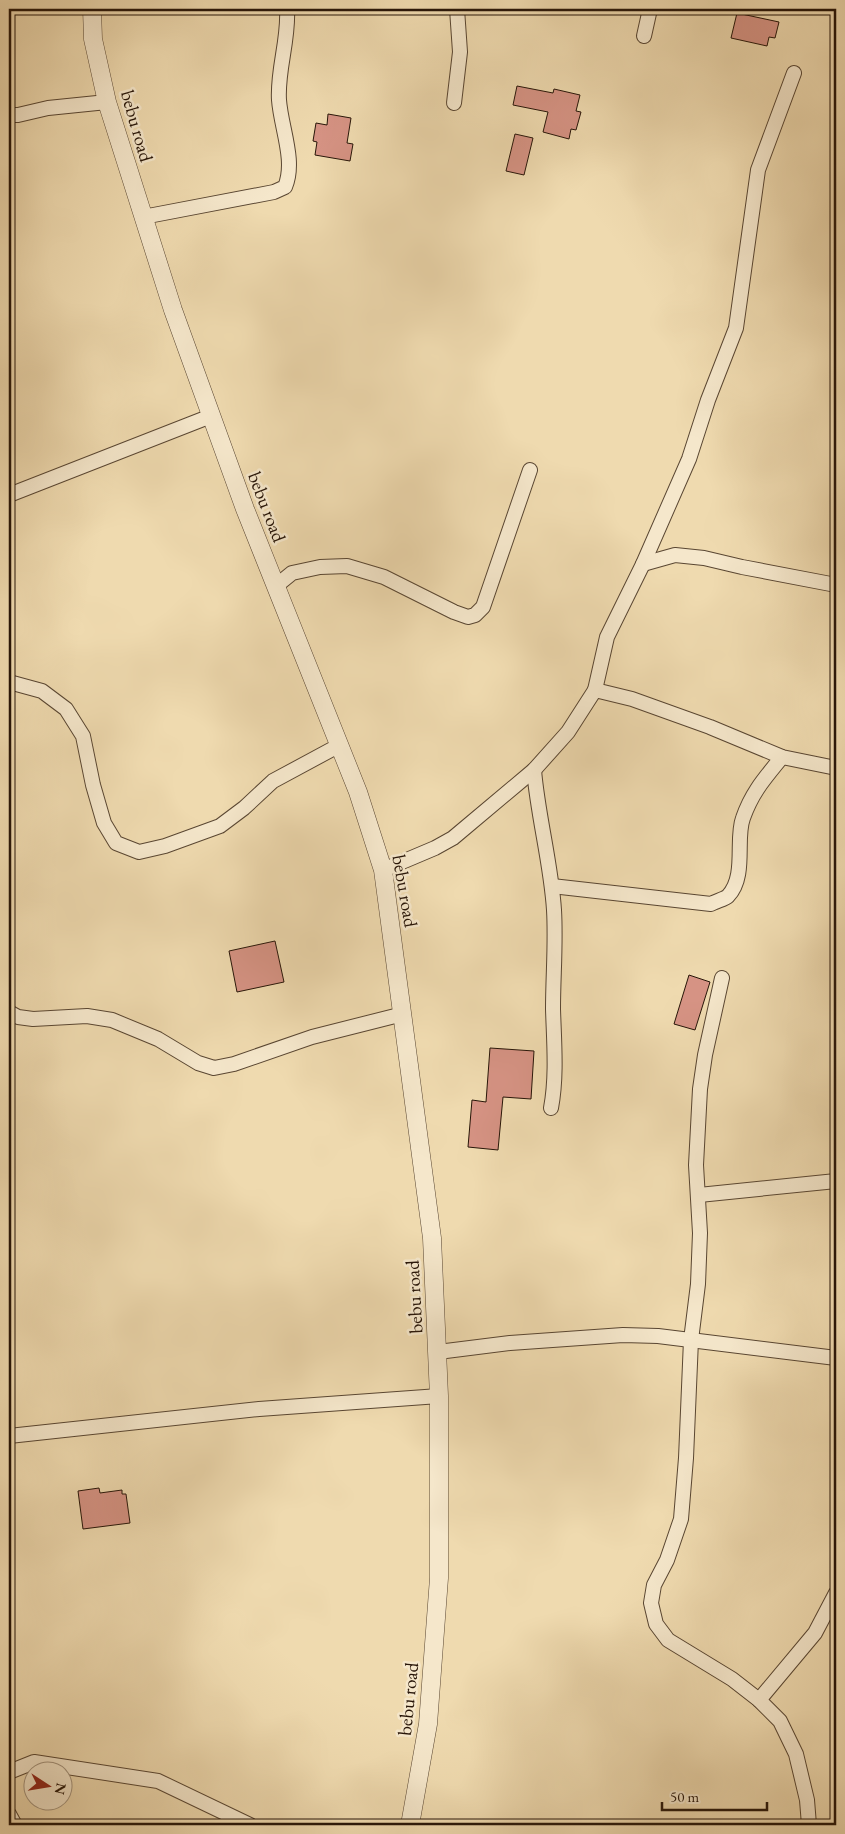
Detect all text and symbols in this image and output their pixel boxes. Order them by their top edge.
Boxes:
street label: bebu road [115,87,159,165]
street label: bebu road [242,468,292,546]
street label: bebu road [386,853,424,930]
street label: bebu road [400,1259,428,1334]
street label: bebu road [392,1661,424,1737]
north arrow [22,1762,72,1812]
scale bar [662,1779,768,1811]
text: N [51,1781,71,1797]
text: 50 m [670,1787,699,1806]

